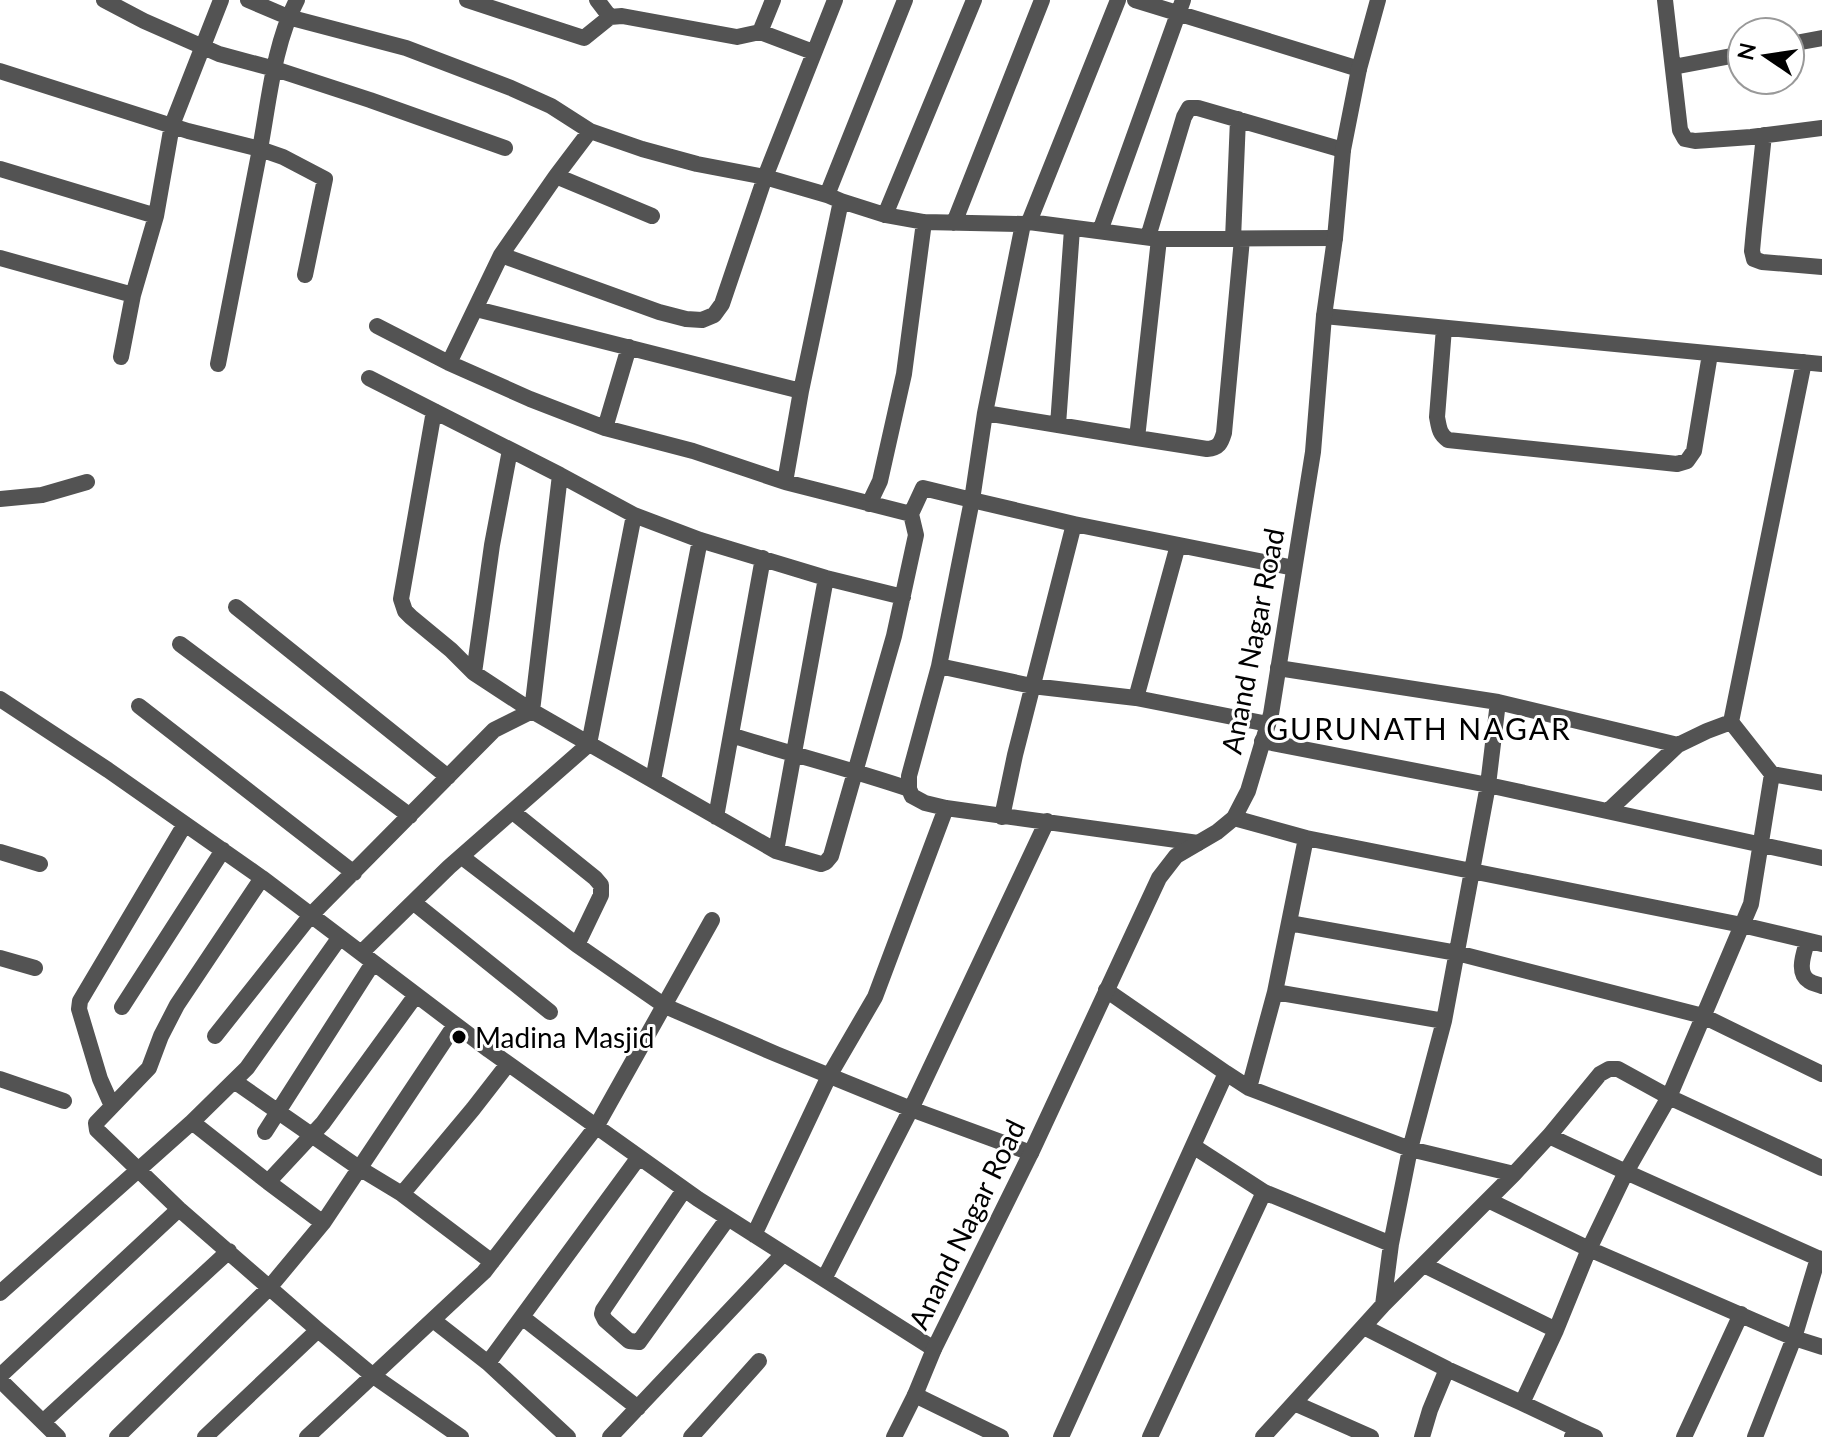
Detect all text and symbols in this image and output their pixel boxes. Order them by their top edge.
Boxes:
north arrow [1726,16,1806,96]
text: N [1731,40,1761,63]
street label: Anand Nagar Road [1213,525,1291,757]
district label: GURUNATH NAGAR [1266,710,1572,746]
place label: Madina Masjid [475,1020,654,1054]
marker: Madina Masjid [450,1028,468,1046]
street label: Anand Nagar Road [900,1114,1032,1334]

